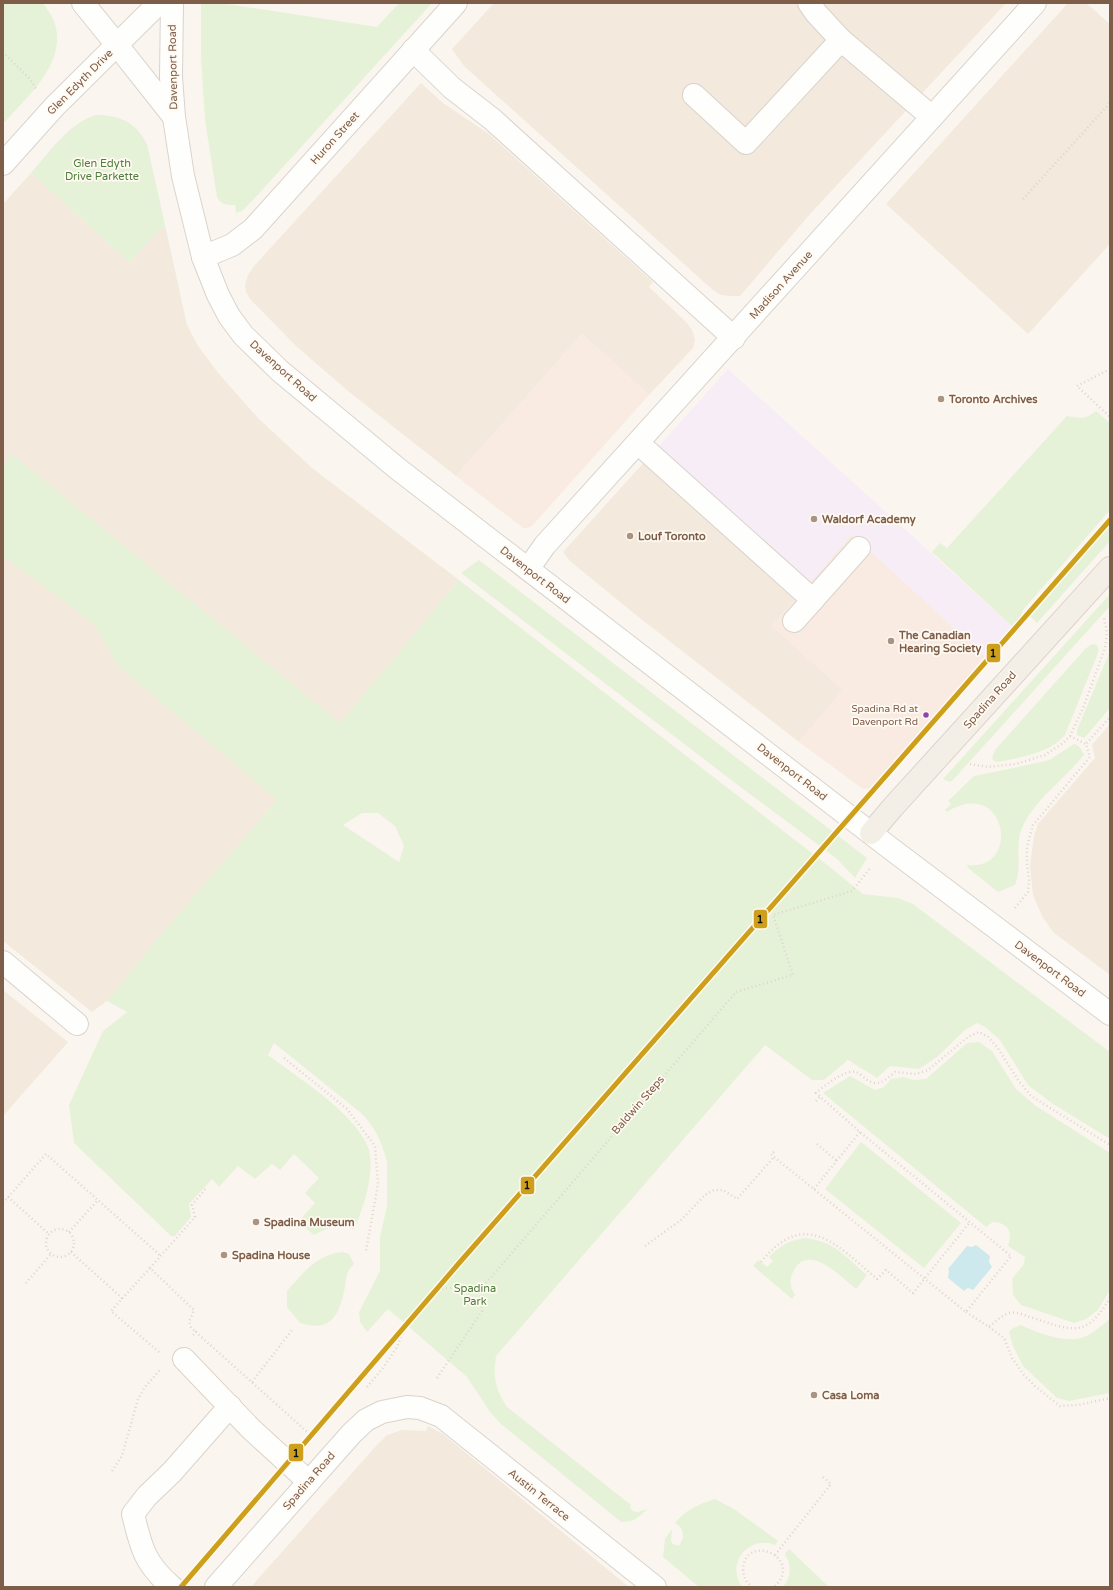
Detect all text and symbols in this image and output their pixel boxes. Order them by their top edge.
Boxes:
street label: Davenport Road [166,24,180,110]
street label: Glen Edyth Drive [44,46,116,118]
street label: Huron Street [308,109,362,167]
park label: Glen Edyth Drive Parkette [65,157,139,183]
street label: Madison Avenue [747,248,815,322]
street label: Davenport Road [247,338,319,404]
place label: Toronto Archives [948,393,1038,406]
marker: Toronto Archives [936,394,946,404]
place label: Waldorf Academy [822,513,916,527]
marker: Waldorf Academy [809,514,819,524]
place label: Louf Toronto [638,530,706,543]
marker: Louf Toronto [625,531,635,541]
street label: Davenport Road [497,544,573,606]
place label: The Canadian Hearing Society [898,629,981,656]
marker: The Canadian Hearing Society [886,636,896,646]
line badge: 1 [986,643,1001,663]
text: 1 [990,647,997,660]
street label: Spadina Road [961,669,1019,731]
place label: Spadina Rd at Davenport Rd [852,703,918,728]
marker: Spadina Rd at Davenport Rd [921,710,931,720]
street label: Davenport Road [754,741,830,803]
line badge: 1 [753,909,768,929]
text: 1 [757,913,764,926]
street label: Davenport Road [1012,938,1088,1000]
street label: Baldwin Steps [609,1073,667,1137]
line badge: 1 [520,1176,535,1195]
text: 1 [524,1179,531,1192]
place label: Spadina Museum [264,1216,355,1230]
marker: Spadina Museum [251,1217,261,1227]
place label: Spadina House [232,1249,311,1263]
marker: Spadina House [219,1250,229,1260]
park label: Spadina Park [454,1282,496,1308]
place label: Casa Loma [822,1389,879,1402]
marker: Casa Loma [809,1390,819,1400]
line badge: 1 [288,1443,304,1462]
text: 1 [293,1447,300,1460]
street label: Spadina Road [280,1449,338,1513]
street label: Austin Terrace [506,1466,572,1524]

